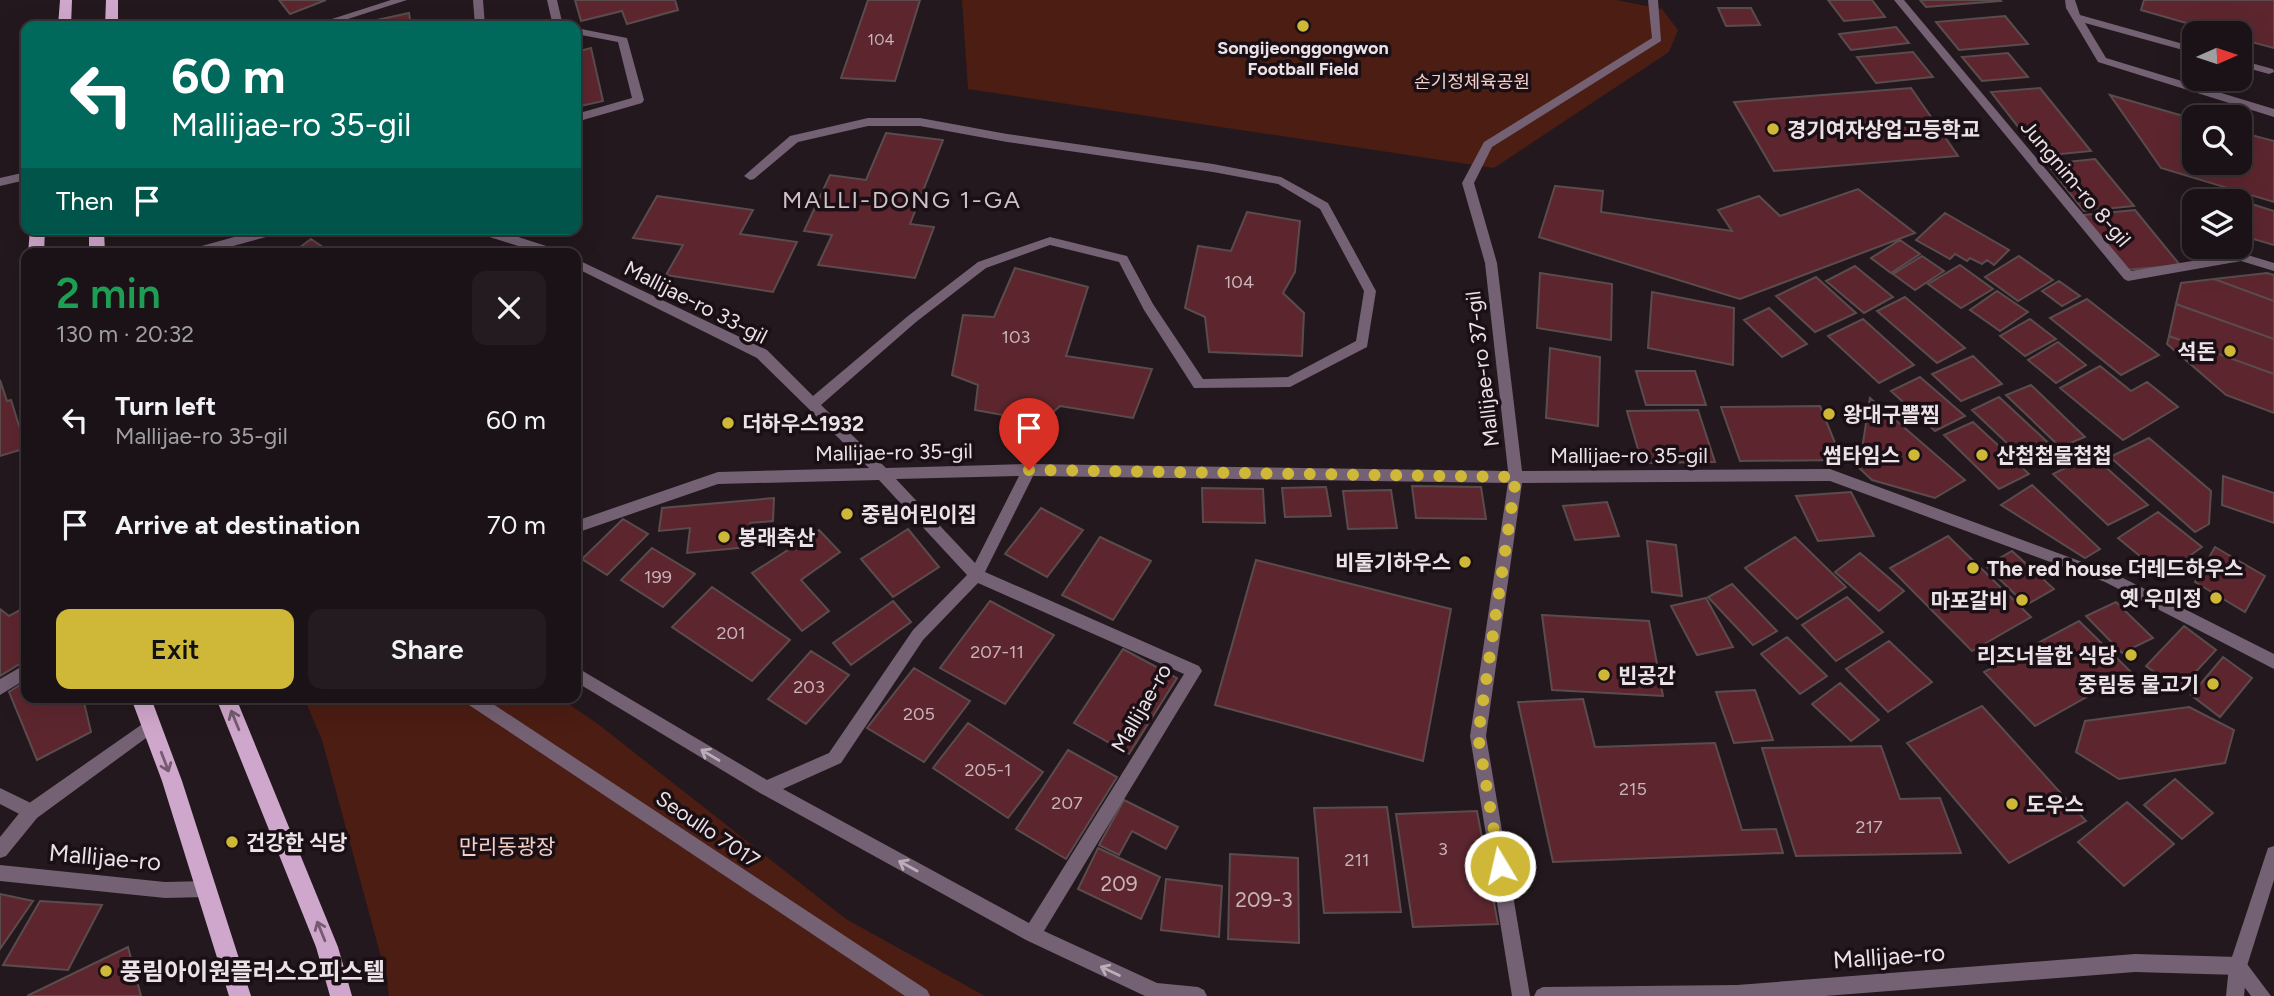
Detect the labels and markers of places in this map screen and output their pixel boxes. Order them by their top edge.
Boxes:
marker: Songijeonggongwon Football Field [1295,18,1311,34]
place label: Songijeonggongwon Football Field [1217,37,1389,80]
place label: 경기여자상업고등학교 [1787,117,1980,142]
marker: 경기여자상업고등학교 [1765,121,1781,137]
place label: 석돈 [2177,339,2216,364]
marker: 석돈 [2222,343,2238,359]
pin [999,398,1059,470]
place label: 왕대구뽈찜 [1843,402,1940,427]
marker: 왕대구뽈찜 [1821,406,1837,422]
place label: 더하우스1932 [742,411,864,436]
marker: 더하우스1932 [720,415,736,431]
place label: 썸타임스 [1823,443,1900,468]
place label: 산첩첩물첩첩 [1996,443,2112,468]
marker: 썸타임스 [1906,447,1922,463]
marker: 산첩첩물첩첩 [1974,447,1990,463]
place label: 중림어린이집 [861,502,977,527]
marker: 중림어린이집 [839,506,855,522]
place label: 봉래축산 [738,525,815,550]
marker: 봉래축산 [716,529,732,545]
place label: 비둘기하우스 [1335,550,1451,575]
marker: 비둘기하우스 [1457,554,1473,570]
place label: The red house 더레드하우스 [1987,556,2243,581]
marker: The red house 더레드하우스 [1965,560,1981,576]
place label: 옛 우미정 [2120,586,2202,611]
place label: 마포갈비 [1931,588,2008,613]
marker: 옛 우미정 [2208,590,2224,606]
marker: 마포갈비 [2014,592,2030,608]
place label: 리즈너블한 식당 [1977,643,2117,668]
marker: 리즈너블한 식당 [2123,647,2139,663]
place label: 빈공간 [1618,663,1676,688]
marker: 빈공간 [1596,667,1612,683]
place label: 중림동 물고기 [2078,672,2199,697]
marker: 중림동 물고기 [2205,676,2221,692]
place label: 도우스 [2026,792,2084,817]
marker: 도우스 [2004,796,2020,812]
place label: 건강한 식당 [246,830,348,855]
marker: 건강한 식당 [224,834,240,850]
place label: 풍림아이원플러스오피스텔 [120,957,385,986]
marker: 풍림아이원플러스오피스텔 [98,963,114,979]

